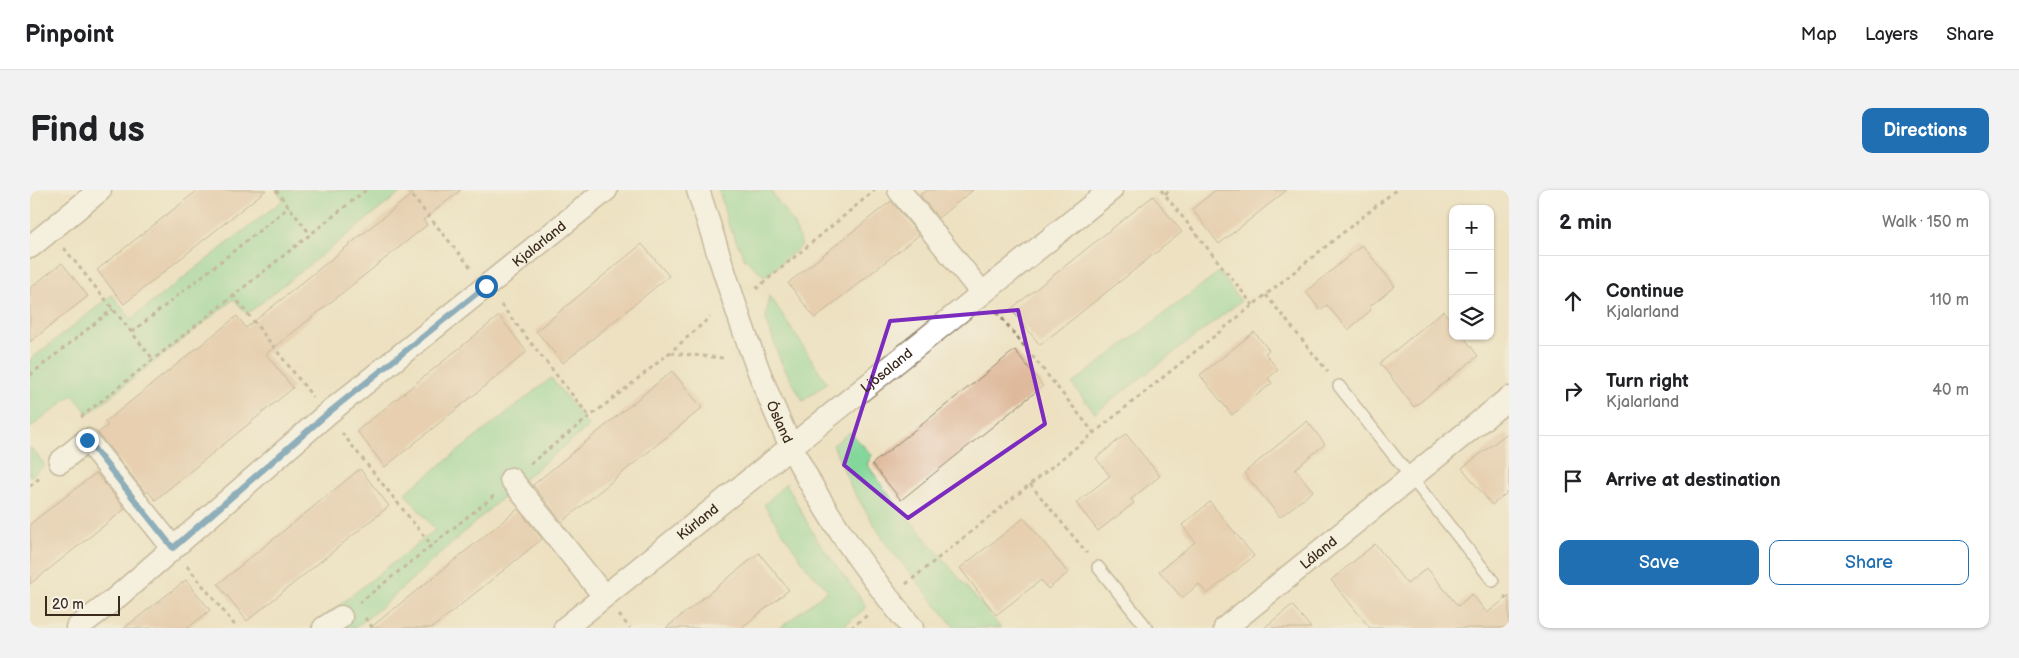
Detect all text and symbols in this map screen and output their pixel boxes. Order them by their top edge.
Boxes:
text: Pinpoint [25,20,114,49]
text: Map [1801,24,1837,45]
text: Layers [1865,24,1918,45]
text: Share [1946,24,1994,45]
button: Directions [1862,108,1989,153]
text: Find us [30,109,145,152]
map controls [1449,205,1494,340]
button: + [1449,205,1494,250]
text: 2 min [1559,210,1612,235]
text: Walk · 150 m [1882,213,1969,232]
street label: Kjalarland [509,217,569,271]
button: − [1449,250,1494,295]
route start [475,275,498,298]
text: Continue [1606,280,1684,303]
icon: ahead [1559,287,1587,315]
text: 110 m [1930,291,1969,310]
button: layers [1449,295,1494,340]
text: Kjalarland [1606,303,1679,322]
street label: Ljósaland [857,344,916,396]
text: Turn right [1606,370,1689,393]
icon: right [1559,377,1587,405]
text: 40 m [1932,381,1969,400]
text: Kjalarland [1606,393,1679,412]
street label: Ósland [763,398,797,446]
route end [76,429,99,452]
icon: arrive [1559,467,1587,495]
text: Arrive at destination [1606,469,1781,492]
street label: Kúrland [673,500,722,543]
street label: Láland [1296,533,1340,572]
button: Save [1559,540,1759,585]
button: Share [1769,540,1969,585]
scale bar [45,593,120,616]
text: 20 m [52,596,84,613]

